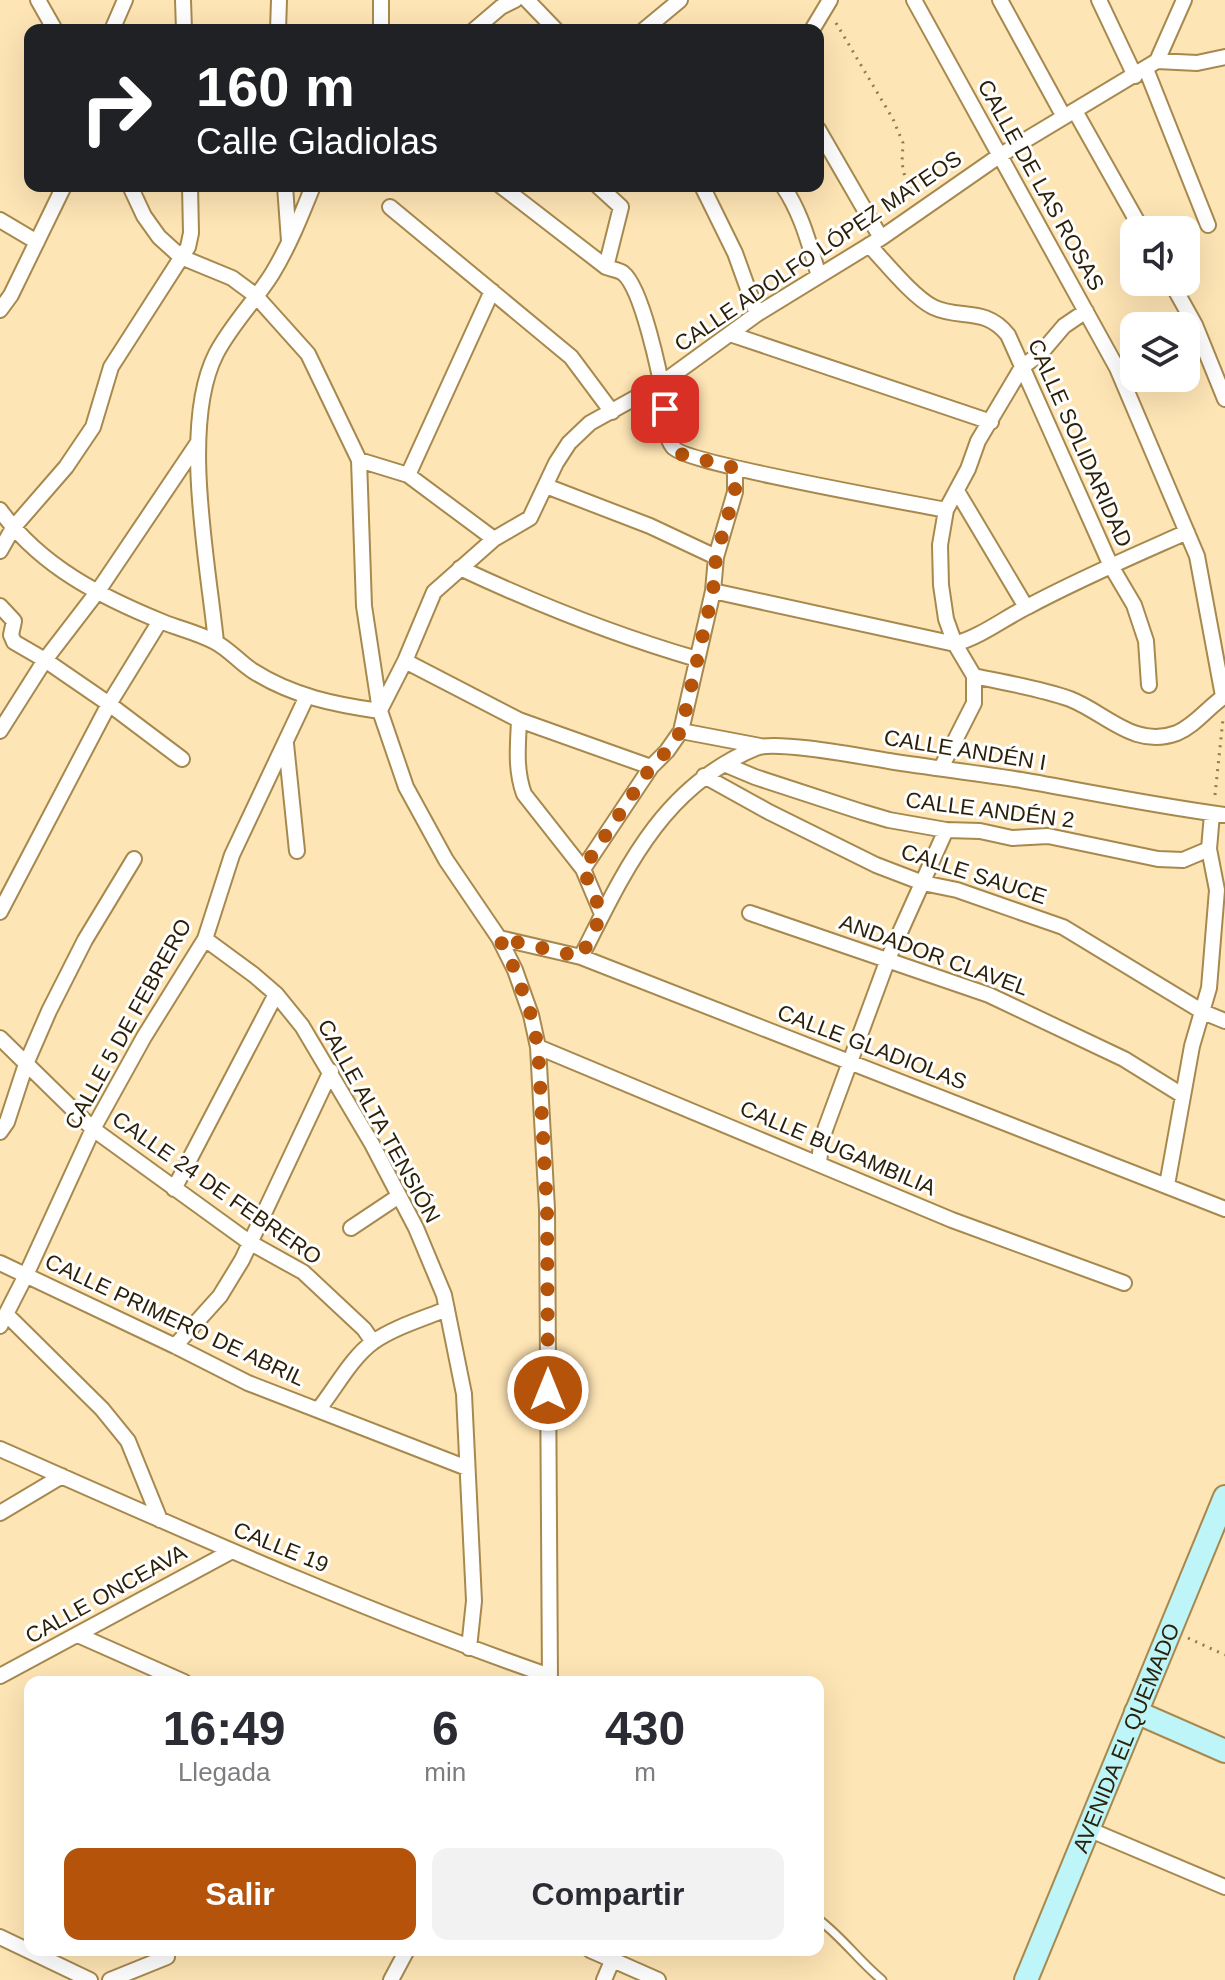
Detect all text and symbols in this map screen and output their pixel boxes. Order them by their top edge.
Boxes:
text: 160 m [196,55,355,118]
icon: right [64,56,168,160]
street label: CALLE DE LAS ROSAS [973,75,1109,295]
text: Calle Gladiolas [196,121,438,162]
street label: CALLE ADOLFO LÓPEZ MATEOS [670,145,966,357]
map controls [1120,216,1200,392]
button: sound [1120,216,1200,296]
button: layers [1120,312,1200,392]
street label: CALLE SOLIDARIDAD [1023,335,1137,551]
pin [631,375,699,443]
icon: arrive [643,387,687,431]
street label: CALLE ANDÉN I [882,725,1048,775]
street label: CALLE ANDÉN 2 [904,787,1076,833]
street label: CALLE SAUCE [898,839,1050,909]
street label: ANDADOR CLAVEL [836,909,1032,1001]
street label: CALLE 5 DE FEBRERO [60,914,196,1134]
street label: CALLE GLADIOLAS [774,999,970,1095]
street label: CALLE ALTA TENSIÓN [313,1015,445,1227]
street label: CALLE BUGAMBILIA [736,1095,940,1201]
street label: CALLE 24 DE FEBRERO [108,1106,326,1270]
street label: CALLE PRIMERO DE ABRIL [41,1249,309,1391]
position arrow [506,1348,590,1432]
street label: CALLE 19 [230,1517,332,1577]
street label: CALLE ONCEAVA [21,1539,191,1649]
street label: AVENIDA EL QUEMADO [1067,1619,1184,1856]
text: 16:49 [163,1702,286,1755]
text: 6 [432,1702,459,1755]
text: 430 [605,1702,685,1755]
text: Llegada [178,1757,270,1787]
text: min [424,1757,466,1787]
text: m [634,1757,656,1787]
button: Salir [64,1848,416,1940]
button: Compartir [432,1848,784,1940]

